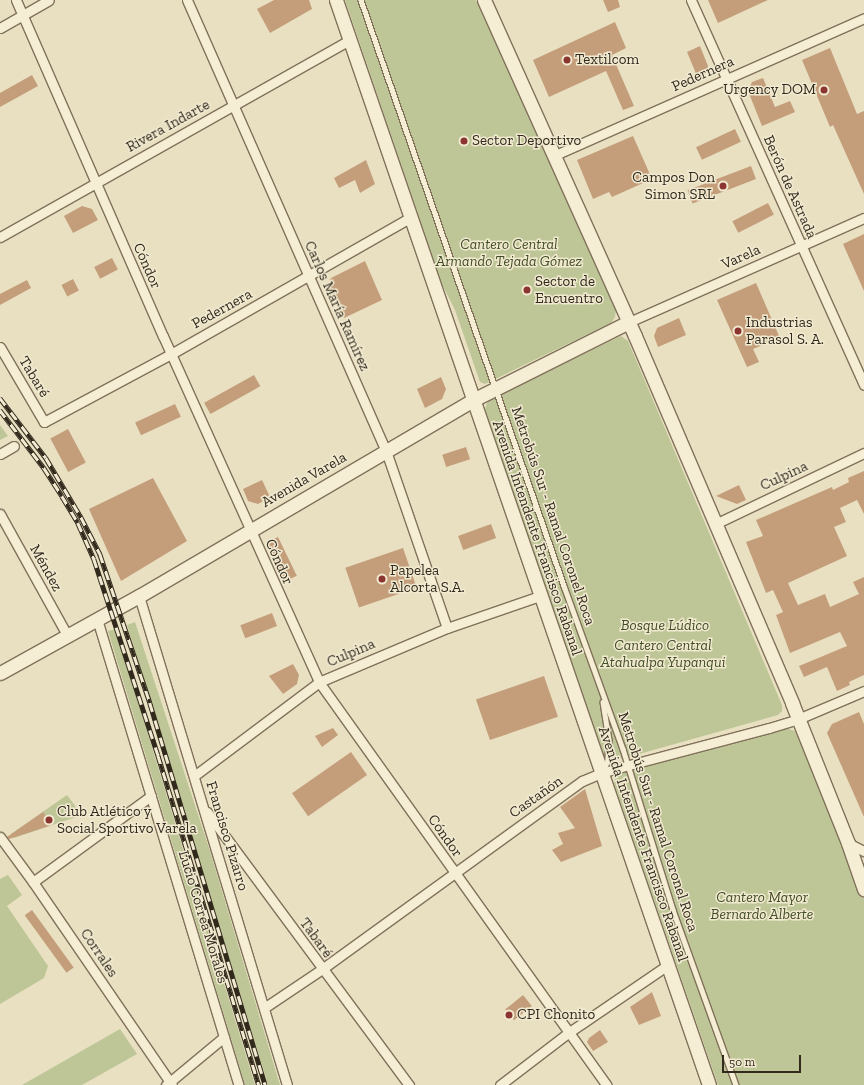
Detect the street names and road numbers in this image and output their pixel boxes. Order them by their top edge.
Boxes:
street label: Pedernera [669,52,737,96]
street label: Rivera Indarte [123,96,213,156]
street label: Berón de Astrada [759,132,821,242]
street label: Carlos María Ramírez [300,238,374,374]
street label: Cóndor [129,240,165,292]
street label: Varela [719,241,763,273]
street label: Pedernera [189,285,255,333]
street label: Tabaré [15,353,53,401]
street label: Metrobús Sur - Ramal Coronel Roca [507,404,599,628]
street label: Avenida Intendente Francisco Rabanal [488,418,586,658]
street label: Avenida Varela [258,448,350,512]
street label: Culpina [757,457,811,495]
street label: Cóndor [261,536,297,588]
street label: Méndez [26,541,66,595]
street label: Culpina [324,635,378,671]
street label: Metrobús Sur - Ramal Coronel Roca [614,710,702,934]
street label: Avenida Intendente Francisco Rabanal [594,724,692,964]
street label: Castañón [506,772,566,822]
street label: Francisco Pizarro [202,779,252,893]
street label: Cóndor [424,811,466,861]
street label: Lucio Correa Morales [174,848,232,986]
street label: Tabaré [296,915,336,961]
street label: Corrales [76,925,122,981]

